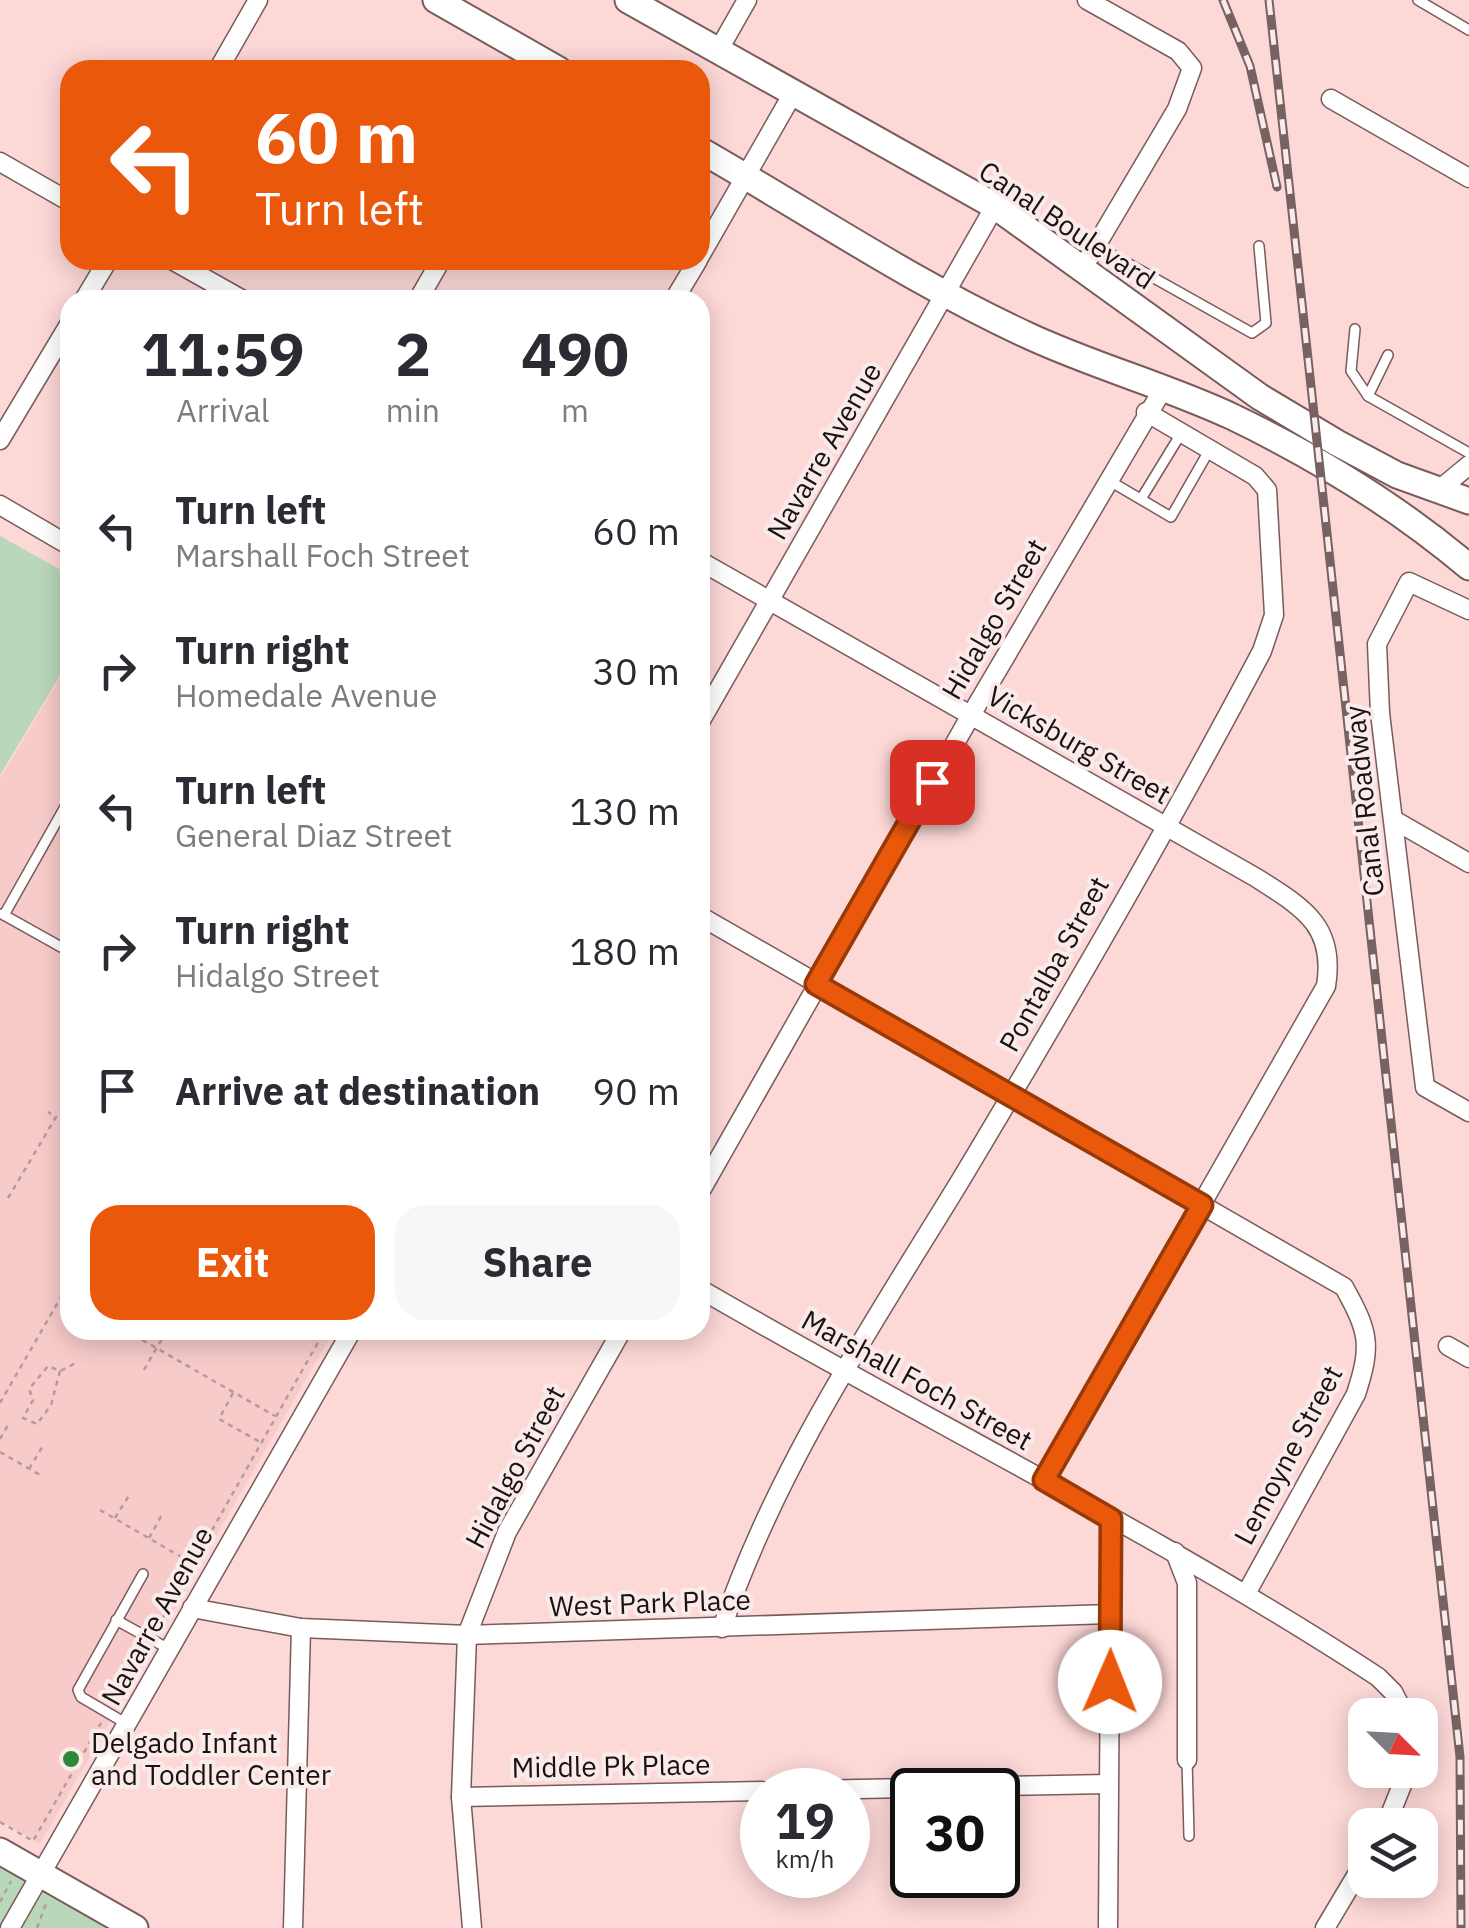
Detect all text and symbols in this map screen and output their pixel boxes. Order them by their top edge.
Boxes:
text: 60 m [255,91,418,182]
icon: left [90,100,220,230]
street label: Canal Boulevard [972,152,1163,297]
text: Turn left [255,179,424,237]
text: 11:59 [141,314,305,393]
text: 2 [395,314,431,393]
text: 490 [521,314,629,393]
street label: Navarre Avenue [758,355,889,546]
text: Arrival [176,389,270,431]
text: min [386,389,440,431]
text: m [561,389,589,431]
text: Turn left [175,485,326,534]
icon: left [90,503,145,558]
text: 60 m [592,506,680,555]
street label: Hidalgo Street [933,532,1054,706]
text: Marshall Foch Street [175,534,470,576]
text: Turn right [175,625,350,674]
icon: right [90,643,145,698]
text: 30 m [592,646,680,695]
text: Homedale Avenue [175,674,437,716]
street label: Vicksburg Street [981,677,1178,812]
street label: Canal Roadway [1335,704,1392,898]
pin [890,740,975,825]
icon: arrive [905,755,960,810]
text: Turn left [175,765,326,814]
icon: left [90,783,145,838]
text: 130 m [569,786,680,835]
text: General Diaz Street [175,814,452,856]
street label: Pontalba Street [990,870,1117,1058]
text: Turn right [175,905,350,954]
icon: right [90,923,145,978]
text: 180 m [569,926,680,975]
text: Hidalgo Street [175,954,380,996]
icon: arrive [90,1063,145,1118]
text: Arrive at destination [175,1066,540,1115]
text: 90 m [592,1066,680,1115]
button: Exit [90,1205,375,1320]
button: Share [395,1205,680,1320]
street label: Marshall Foch Street [795,1301,1039,1458]
street label: Lemoyne Street [1225,1359,1350,1551]
street label: Hidalgo Street [456,1379,573,1555]
street label: Navarre Avenue [92,1520,221,1712]
street label: West Park Place [548,1580,752,1625]
position arrow [1058,1630,1162,1734]
north arrow [1348,1698,1438,1788]
map controls [1348,1698,1438,1898]
place label: Delgado Infant and Toddler Center [91,1724,331,1793]
street label: Middle Pk Place [511,1745,711,1786]
marker: Delgado Infant and Toddler Center [60,1748,82,1770]
speed limit sign: 30 [890,1768,1020,1898]
text: 19 [775,1788,835,1853]
button: layers [1348,1808,1438,1898]
text: km/h [776,1842,834,1875]

